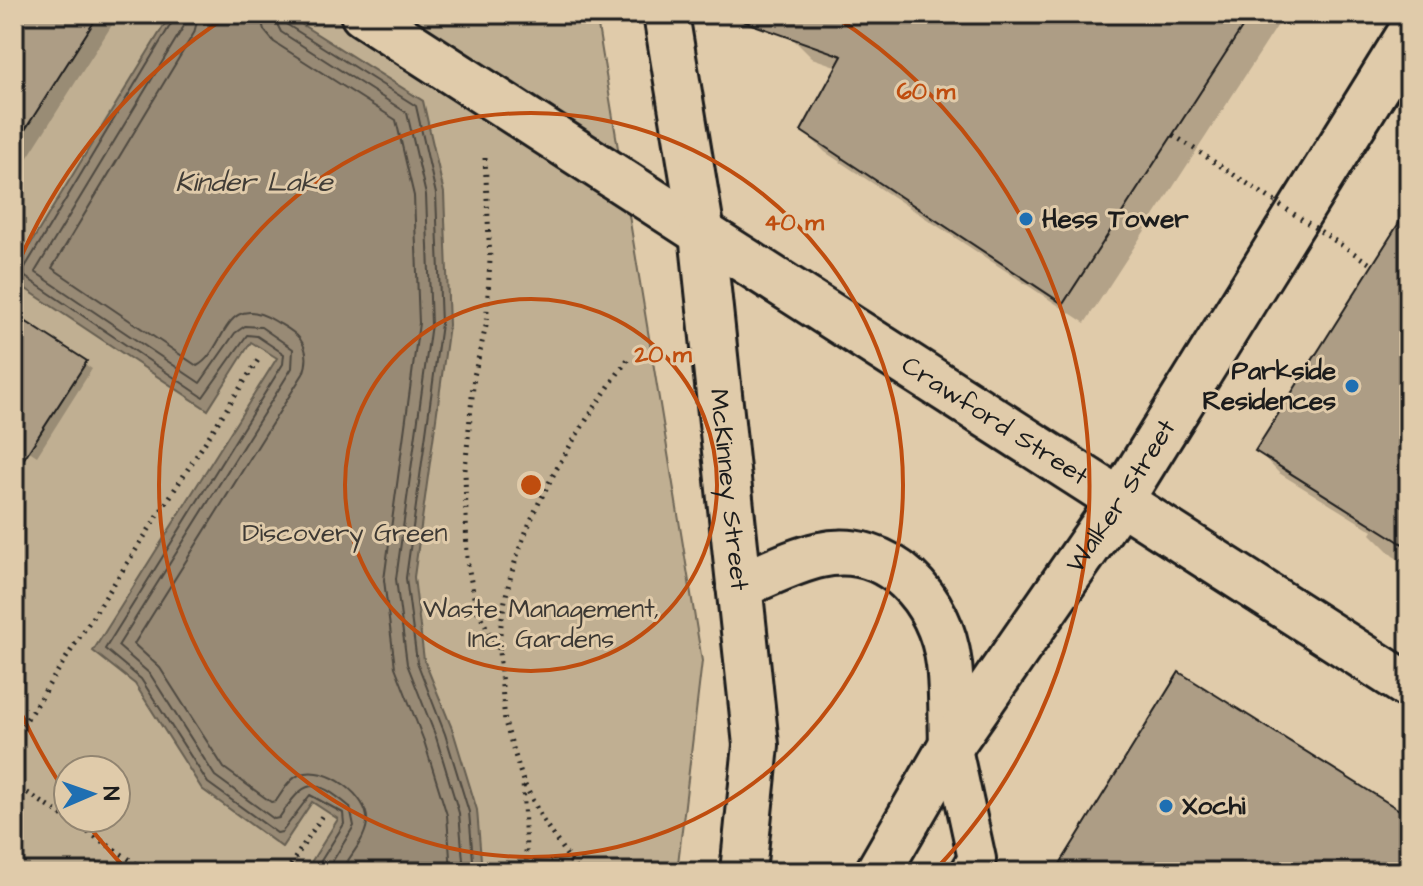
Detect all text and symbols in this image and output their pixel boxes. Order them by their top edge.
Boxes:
text: 60 m [897,75,956,109]
water label: Kinder Lake [175,163,335,202]
place label: Hess Tower [1042,201,1189,237]
text: 40 m [764,206,824,240]
marker: Hess Tower [1017,210,1035,228]
text: 20 m [633,338,692,372]
street label: Crawford Street [895,347,1096,494]
place label: Parkside Residences [1202,353,1336,419]
marker: Parkside Residences [1343,377,1361,395]
street label: McKinney Street [701,387,758,593]
street label: Walker Street [1058,412,1185,580]
centre of rings [517,471,545,499]
park label: Discovery Green [243,515,447,553]
park label: Waste Management, Inc. Gardens [423,591,659,657]
north arrow [52,754,132,834]
text: N [95,786,126,801]
place label: Xochi [1182,788,1246,824]
marker: Xochi [1157,797,1175,815]

